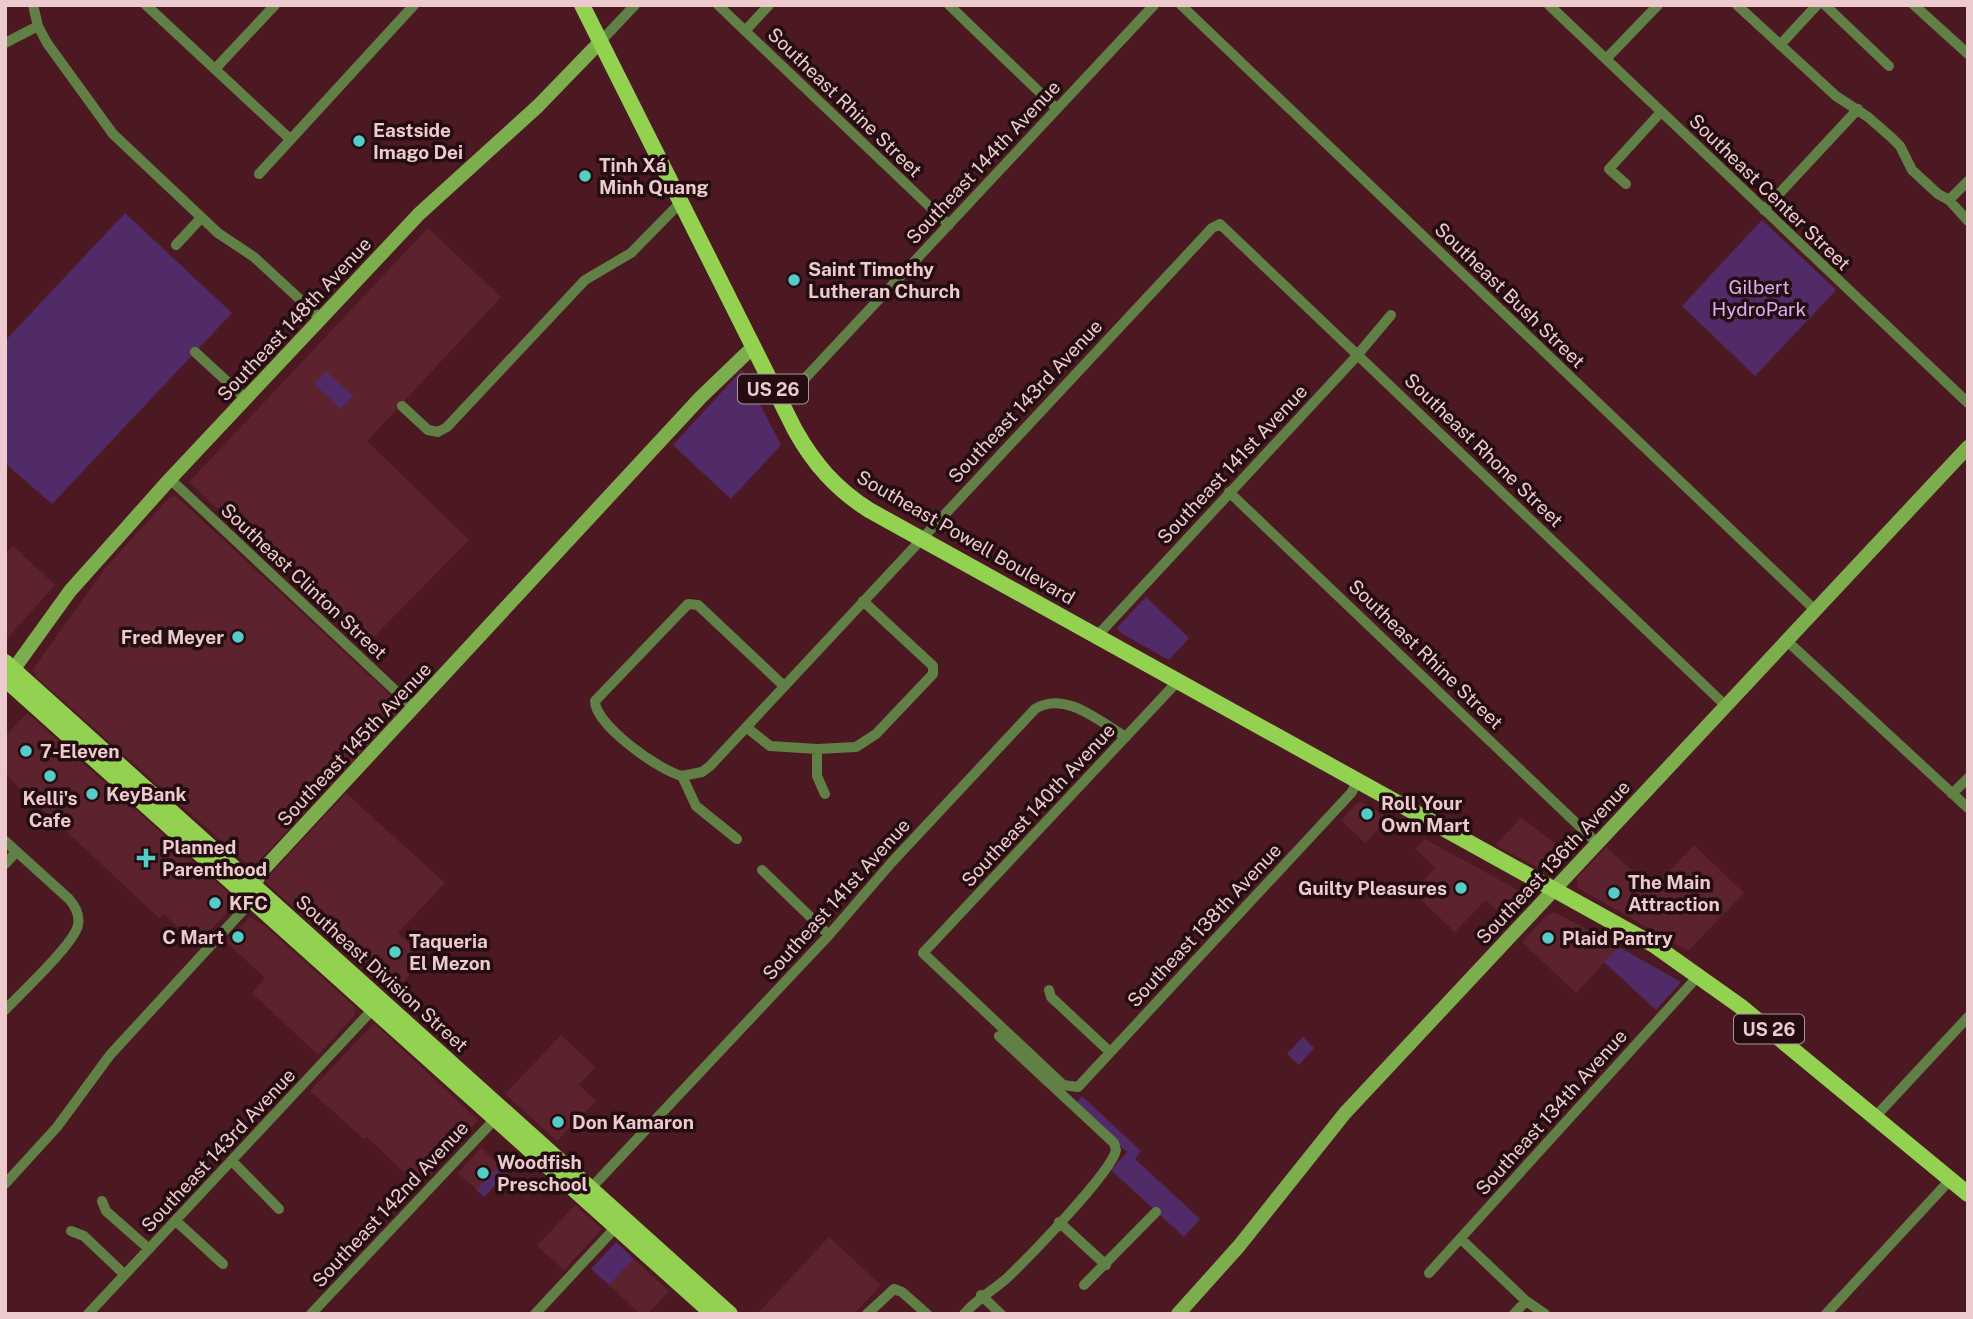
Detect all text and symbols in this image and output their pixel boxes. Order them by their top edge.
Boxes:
street label: Southeast Rhine Street [763,23,927,181]
street label: Southeast 144th Avenue [902,76,1064,248]
street label: Southeast Center Street [1685,109,1855,275]
place label: Eastside Imago Dei [373,119,463,163]
marker: Eastside Imago Dei [351,133,367,149]
place label: Tịnh Xá Minh Quang [599,154,708,198]
marker: Tịnh Xá Minh Quang [577,168,593,184]
street label: Southeast Bush Street [1431,218,1589,372]
street label: Southeast 148th Avenue [212,233,376,405]
place label: Saint Timothy Lutheran Church [808,258,960,302]
marker: Saint Timothy Lutheran Church [786,272,802,288]
park label: Gilbert HydroPark [1712,276,1807,320]
street label: Southeast 143rd Avenue [944,315,1106,487]
street label: Southeast Rhone Street [1400,369,1568,531]
road number: US 26 [738,374,808,404]
street label: Southeast 141st Avenue [1153,380,1311,548]
street label: Southeast Powell Boulevard [853,465,1079,609]
street label: Southeast Clinton Street [217,498,391,664]
street label: Southeast Rhine Street [1344,575,1508,733]
place label: Fred Meyer [121,626,224,648]
marker: Fred Meyer [230,629,246,645]
street label: Southeast 145th Avenue [273,658,435,830]
street label: Southeast 140th Avenue [957,719,1119,891]
place label: 7-Eleven [40,740,119,762]
marker: 7-Eleven [18,743,34,759]
marker: Kelli's Cafe [42,768,58,784]
street label: Southeast 136th Avenue [1472,776,1634,948]
place label: KeyBank [106,783,186,805]
marker: KeyBank [84,786,100,802]
place label: Kelli's Cafe [23,787,77,831]
place label: Roll Your Own Mart [1381,792,1470,836]
marker: Roll Your Own Mart [1359,806,1375,822]
street label: Southeast 141st Avenue [758,814,914,984]
place label: Planned Parenthood [162,836,267,880]
street label: Southeast 138th Avenue [1123,839,1285,1011]
marker: Planned Parenthood [136,848,156,868]
place label: The Main Attraction [1628,871,1720,915]
place label: Guilty Pleasures [1298,877,1447,899]
marker: Guilty Pleasures [1453,880,1469,896]
marker: The Main Attraction [1606,885,1622,901]
street label: Southeast Division Street [292,890,472,1056]
place label: KFC [229,892,268,914]
marker: KFC [207,895,223,911]
place label: C Mart [162,926,224,948]
place label: Plaid Pantry [1562,927,1673,949]
marker: C Mart [230,929,246,945]
place label: Taqueria El Mezon [409,930,491,974]
marker: Plaid Pantry [1540,930,1556,946]
marker: Taqueria El Mezon [387,944,403,960]
road number: US 26 [1734,1014,1804,1044]
street label: Southeast 134th Avenue [1471,1025,1631,1199]
street label: Southeast 143rd Avenue [137,1064,299,1236]
place label: Don Kamaron [572,1111,694,1133]
marker: Don Kamaron [550,1114,566,1130]
street label: Southeast 142nd Avenue [307,1117,473,1291]
place label: Woodfish Preschool [497,1151,588,1195]
marker: Woodfish Preschool [475,1165,491,1181]

